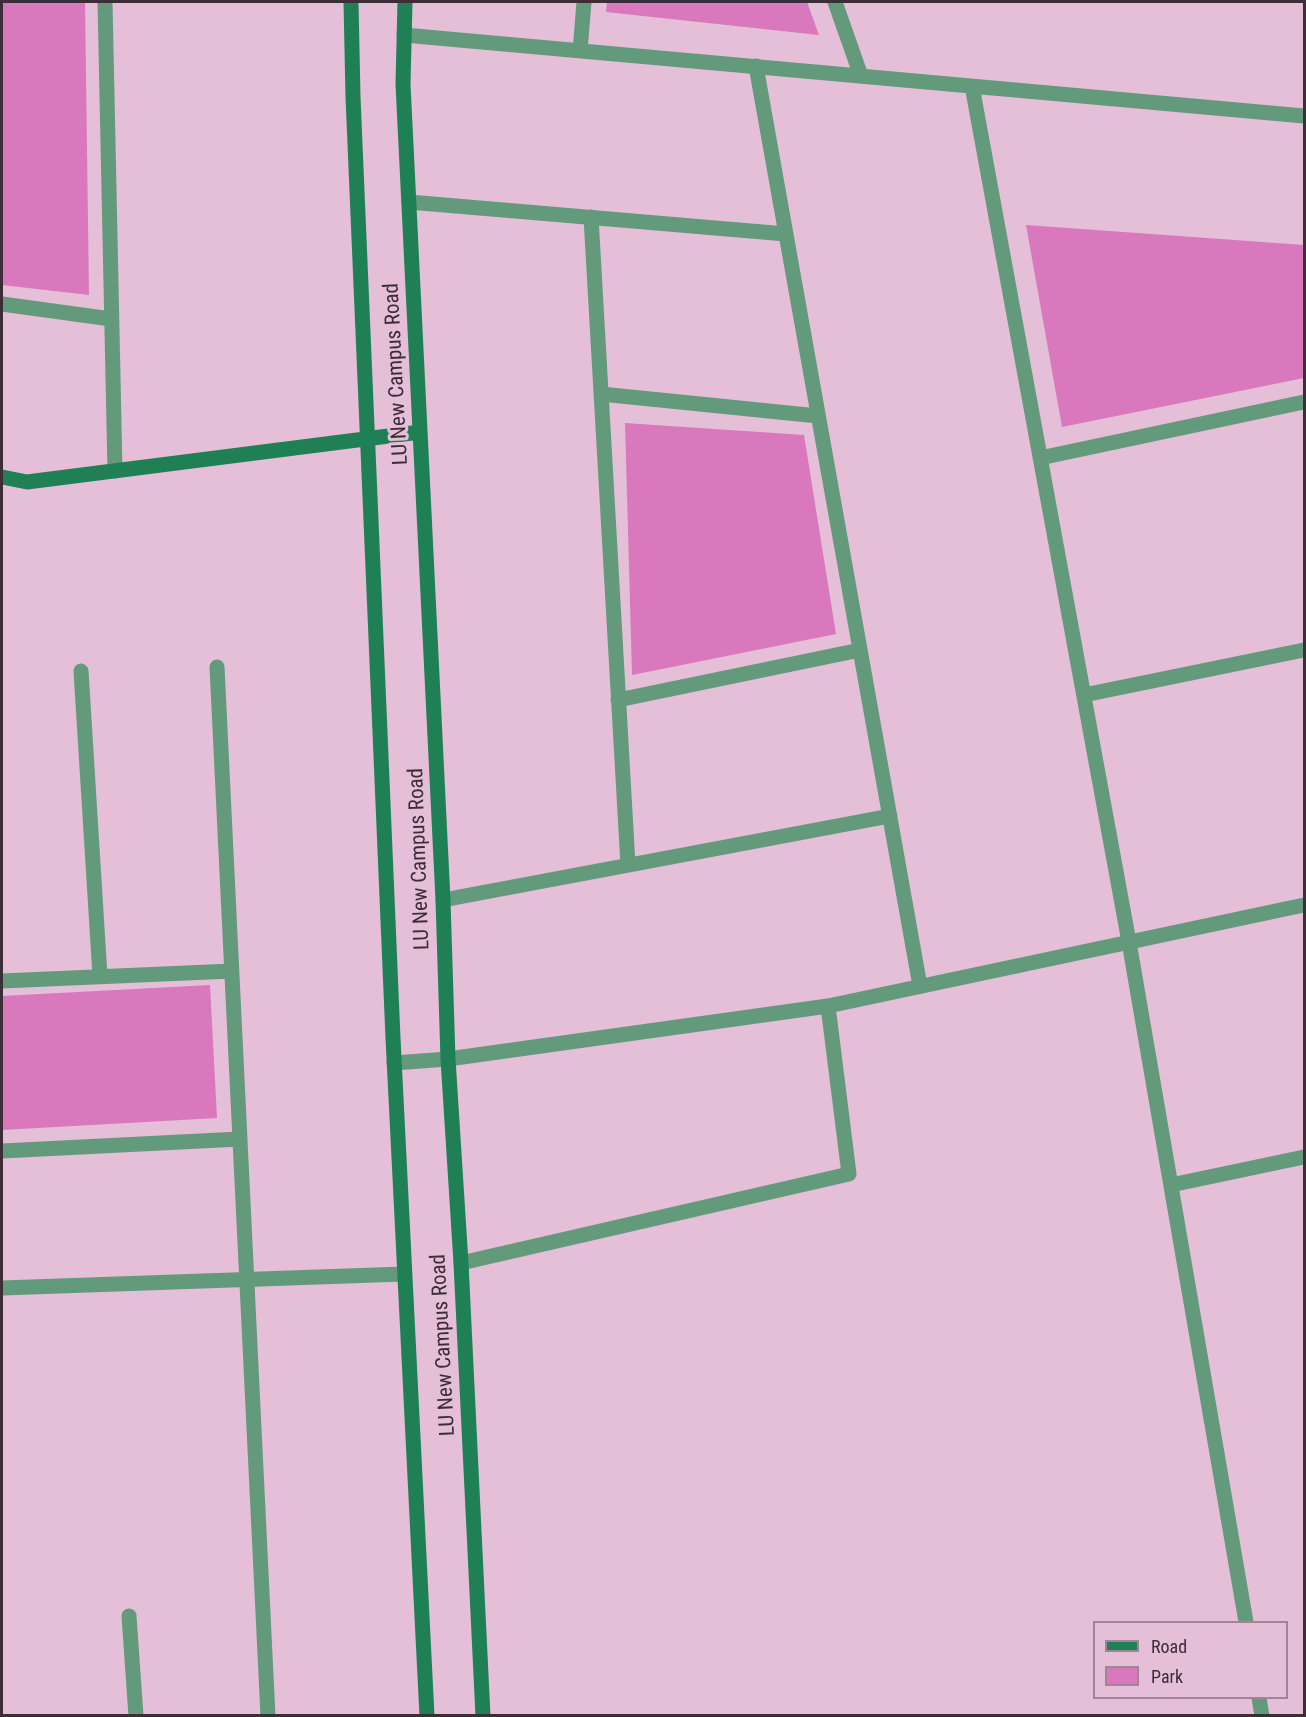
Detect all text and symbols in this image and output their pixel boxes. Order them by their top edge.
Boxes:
street label: LU New Campus Road [380,282,414,466]
street label: LU New Campus Road [404,768,436,950]
street label: LU New Campus Road [427,1253,461,1437]
legend [1093,1621,1288,1699]
text: Road [1151,1636,1187,1657]
text: Park [1151,1666,1183,1687]

